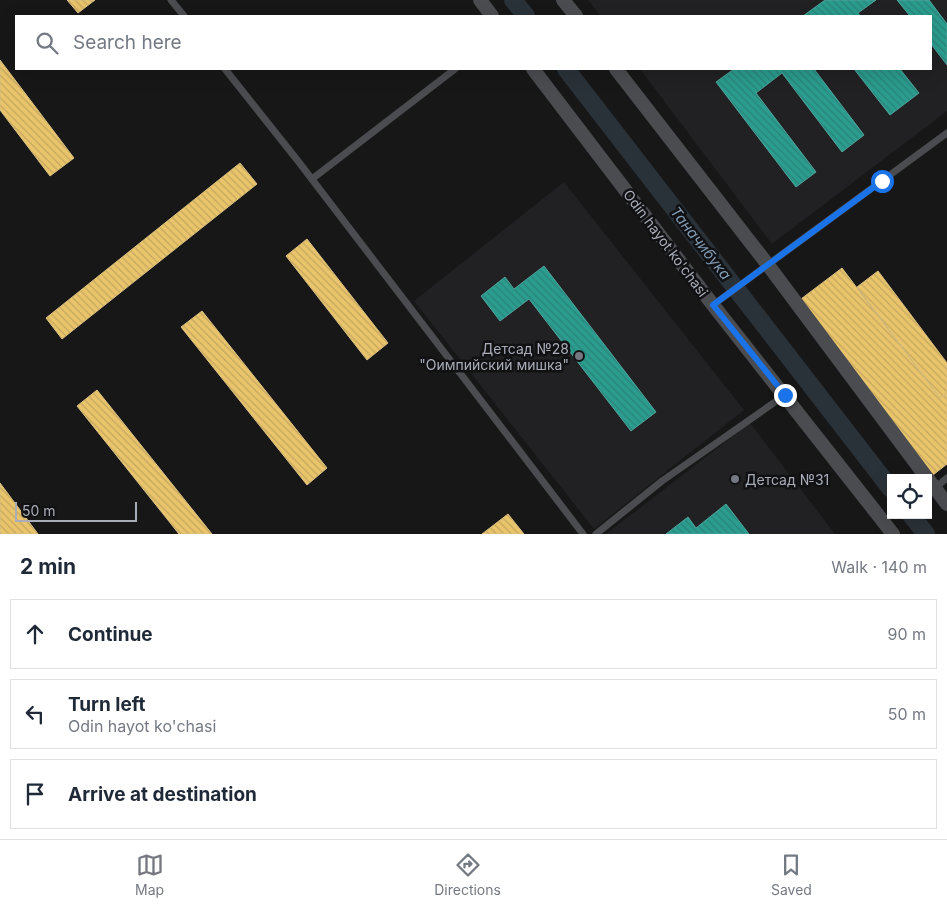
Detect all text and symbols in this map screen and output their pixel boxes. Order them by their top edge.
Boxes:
search box [15,15,932,70]
icon: search [33,29,61,57]
text: Search here [73,31,182,54]
route start [871,170,894,193]
street label: Odin hayot ko'chasi [620,186,712,300]
water label: Таначибука [666,202,736,284]
place label: Детсад №28 "Оимпийский мишка" [419,340,569,373]
marker: Детсад №28 "Оимпийский мишка" [573,350,585,362]
route end [774,384,797,407]
place label: Детсад №31 [745,471,829,488]
marker: Детсад №31 [729,473,741,485]
map controls [887,474,932,519]
button: locate [887,474,932,519]
scale bar [15,499,138,522]
text: 50 m [22,502,56,519]
text: 2 min [20,554,76,579]
text: Walk · 140 m [831,557,927,577]
icon: ahead [21,620,49,648]
text: Continue [68,623,153,646]
text: 90 m [887,624,926,644]
text: Turn left [68,693,146,716]
icon: left [21,700,49,728]
text: 50 m [888,704,926,724]
text: Odin hayot ko'chasi [68,716,216,736]
icon: arrive [21,780,49,808]
text: Arrive at destination [68,783,257,806]
tab: Map [135,851,164,898]
tab: Directions [434,851,501,898]
tab: Saved [771,851,812,898]

